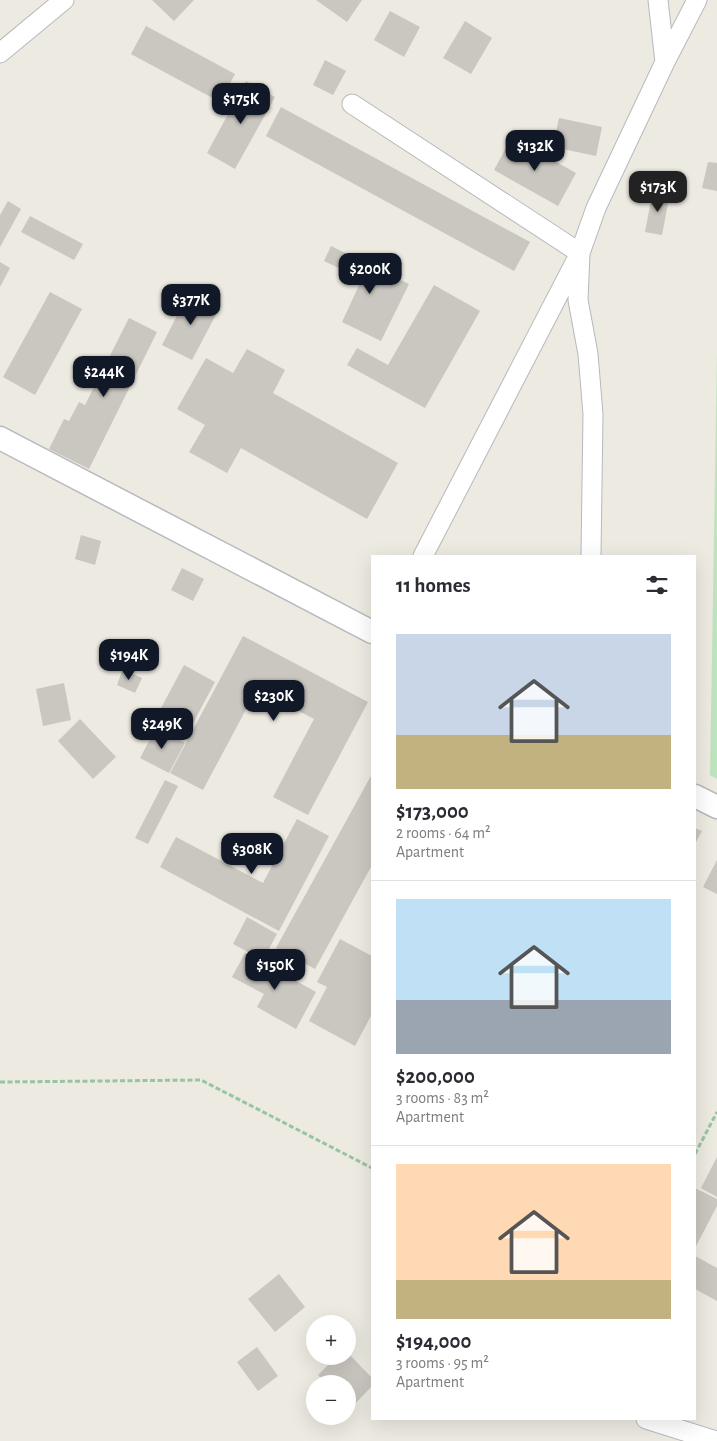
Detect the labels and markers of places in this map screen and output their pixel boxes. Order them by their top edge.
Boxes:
pin: $175K [206,82,276,125]
pin: $132K [500,130,570,172]
pin: $173K [623,170,693,213]
pin: $200K [335,252,405,295]
pin: $377K [156,284,226,326]
pin: $244K [69,356,139,398]
pin: $194K [94,638,164,681]
pin: $230K [239,680,309,722]
pin: $249K [127,708,197,750]
pin: $308K [217,832,287,875]
pin: $150K [240,948,310,991]

